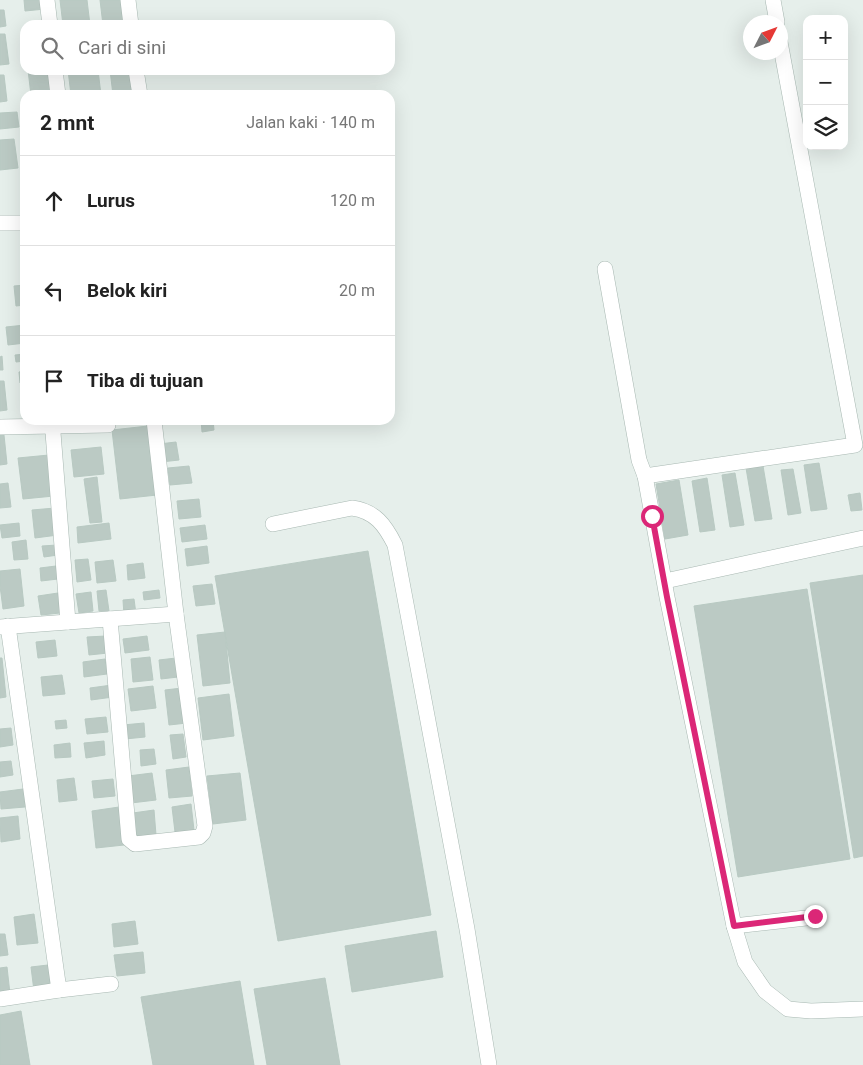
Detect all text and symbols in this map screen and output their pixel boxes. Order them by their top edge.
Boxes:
north arrow [743,15,788,60]
map controls [803,15,848,150]
button: + [803,15,848,60]
search box [20,20,395,75]
icon: search [38,34,66,62]
text: Cari di sini [78,36,166,59]
button: − [803,60,848,105]
button: layers [803,105,848,150]
text: 2 mnt [40,111,94,135]
text: Jalan kaki · 140 m [246,113,375,132]
icon: ahead [40,187,68,215]
text: Lurus [87,189,135,212]
text: 120 m [330,191,375,210]
icon: left [40,277,68,305]
text: Belok kiri [87,279,167,302]
text: 20 m [339,281,375,300]
icon: arrive [40,367,68,395]
text: Tiba di tujuan [87,369,203,392]
route start [641,505,664,528]
route end [804,905,827,928]

